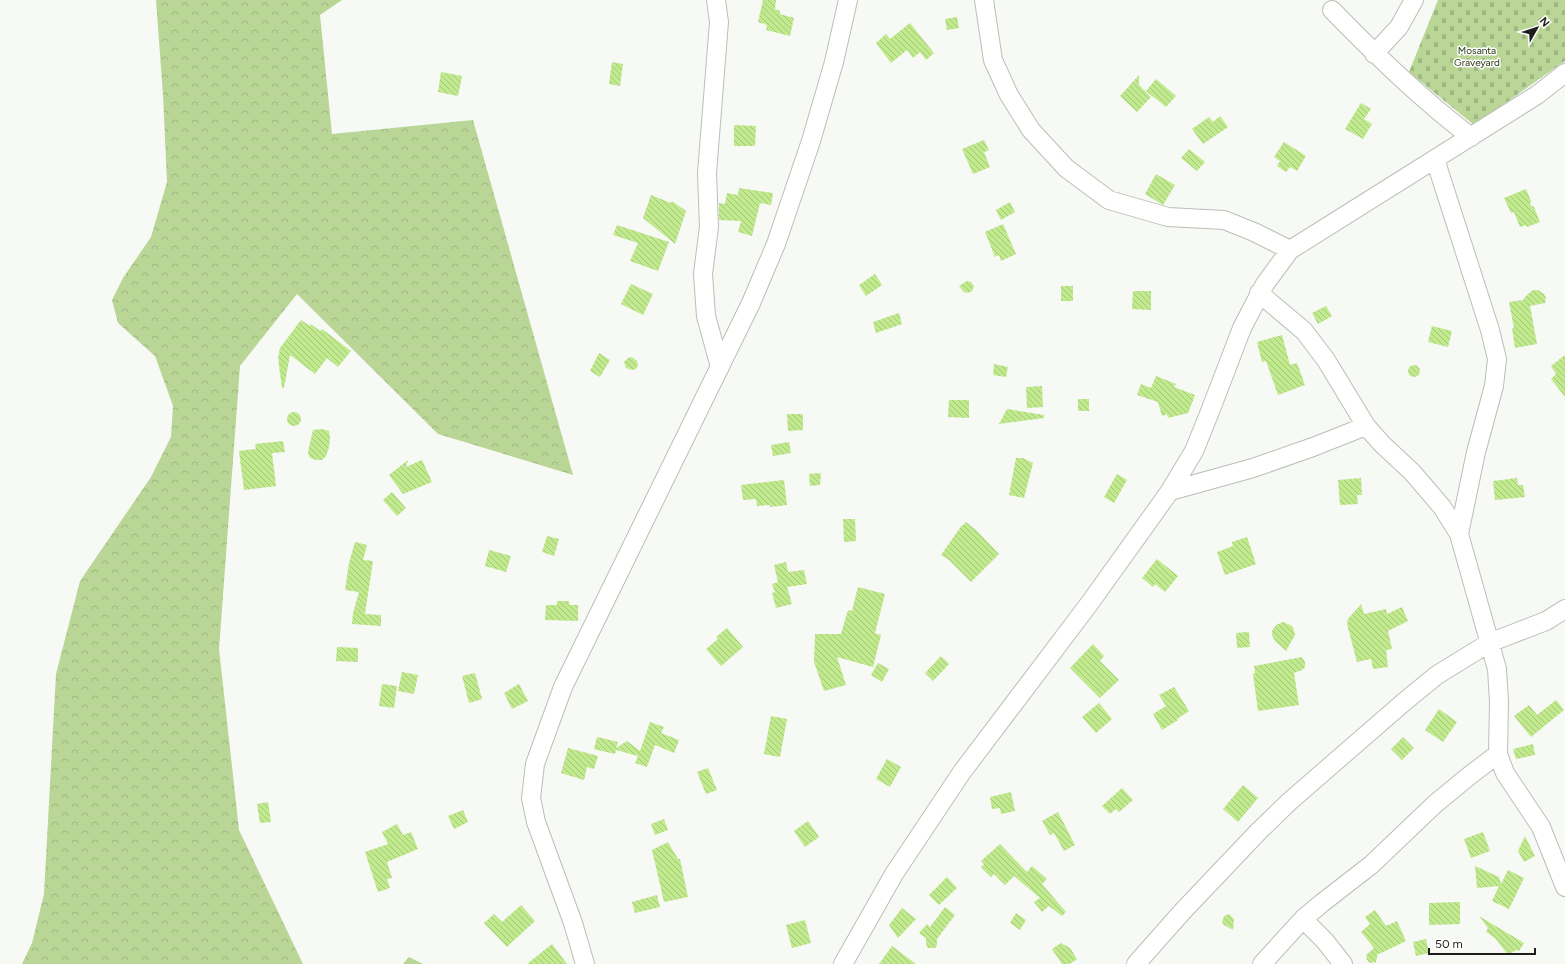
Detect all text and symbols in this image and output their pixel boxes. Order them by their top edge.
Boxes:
north arrow [1517,8,1557,48]
text: N [1537,15,1552,29]
park label: Mosanta Graveyard [1454,44,1500,69]
scale bar [1429,930,1535,956]
text: 50 m [1435,937,1463,951]

